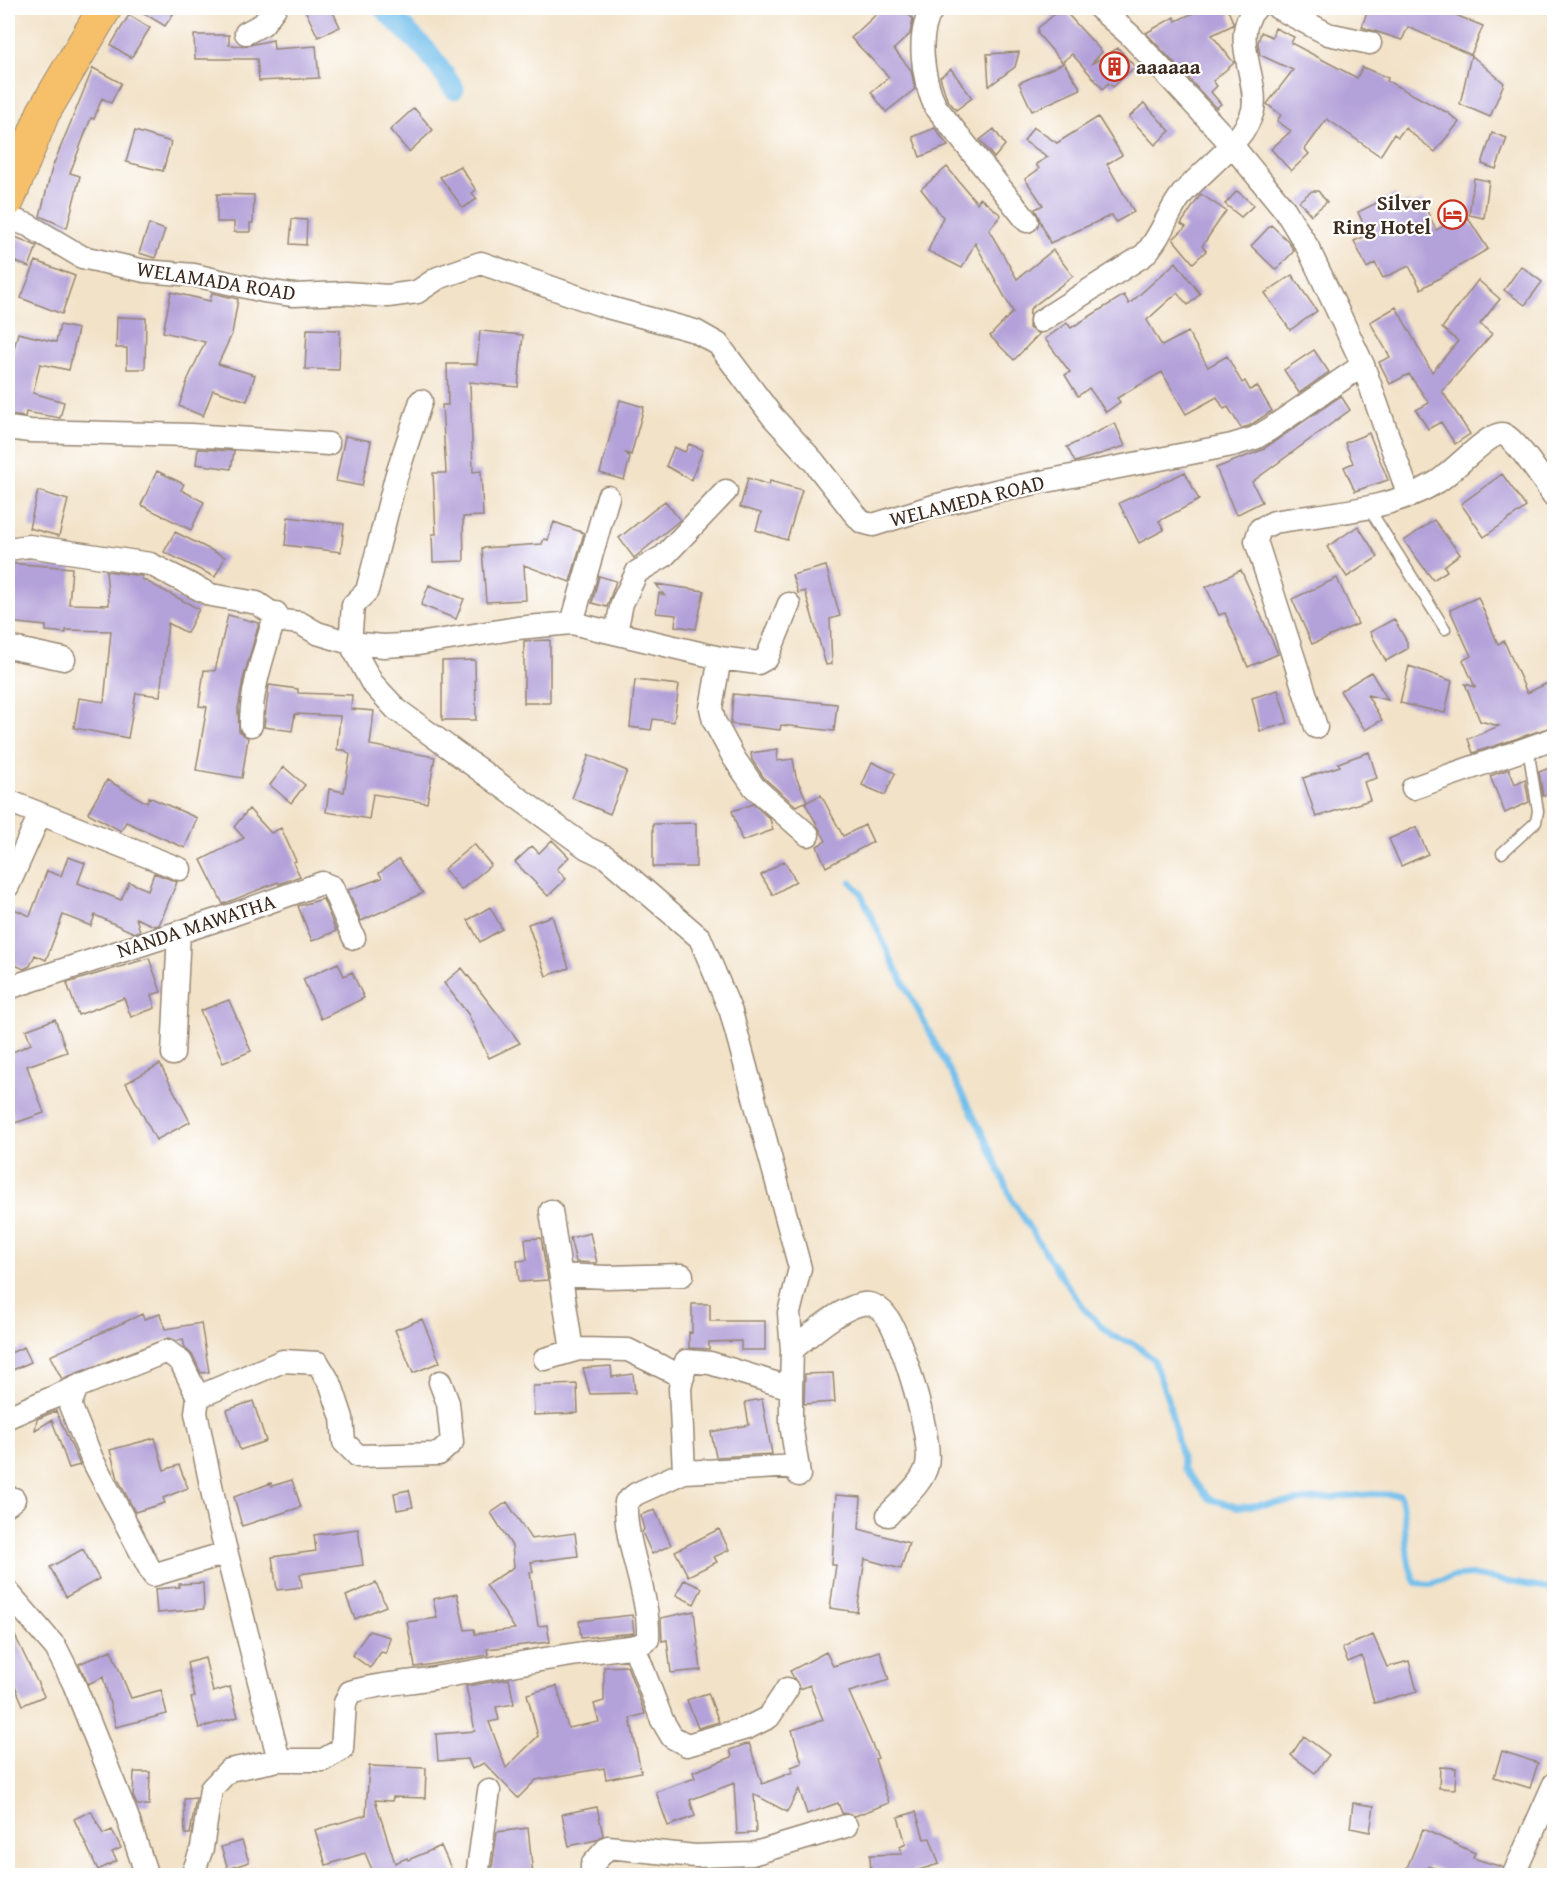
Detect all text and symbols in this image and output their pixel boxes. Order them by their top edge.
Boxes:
building icon: aaaaaa [1099,51,1131,83]
place label: aaaaaa [1136,51,1201,82]
place label: Silver Ring Hotel [1333,187,1431,242]
hotel icon: Silver Ring Hotel [1436,199,1468,231]
street label: WELAMADA ROAD [134,253,298,308]
street label: WELAMEDA ROAD [886,466,1048,535]
street label: NANDA MAWATHA [113,885,279,966]

